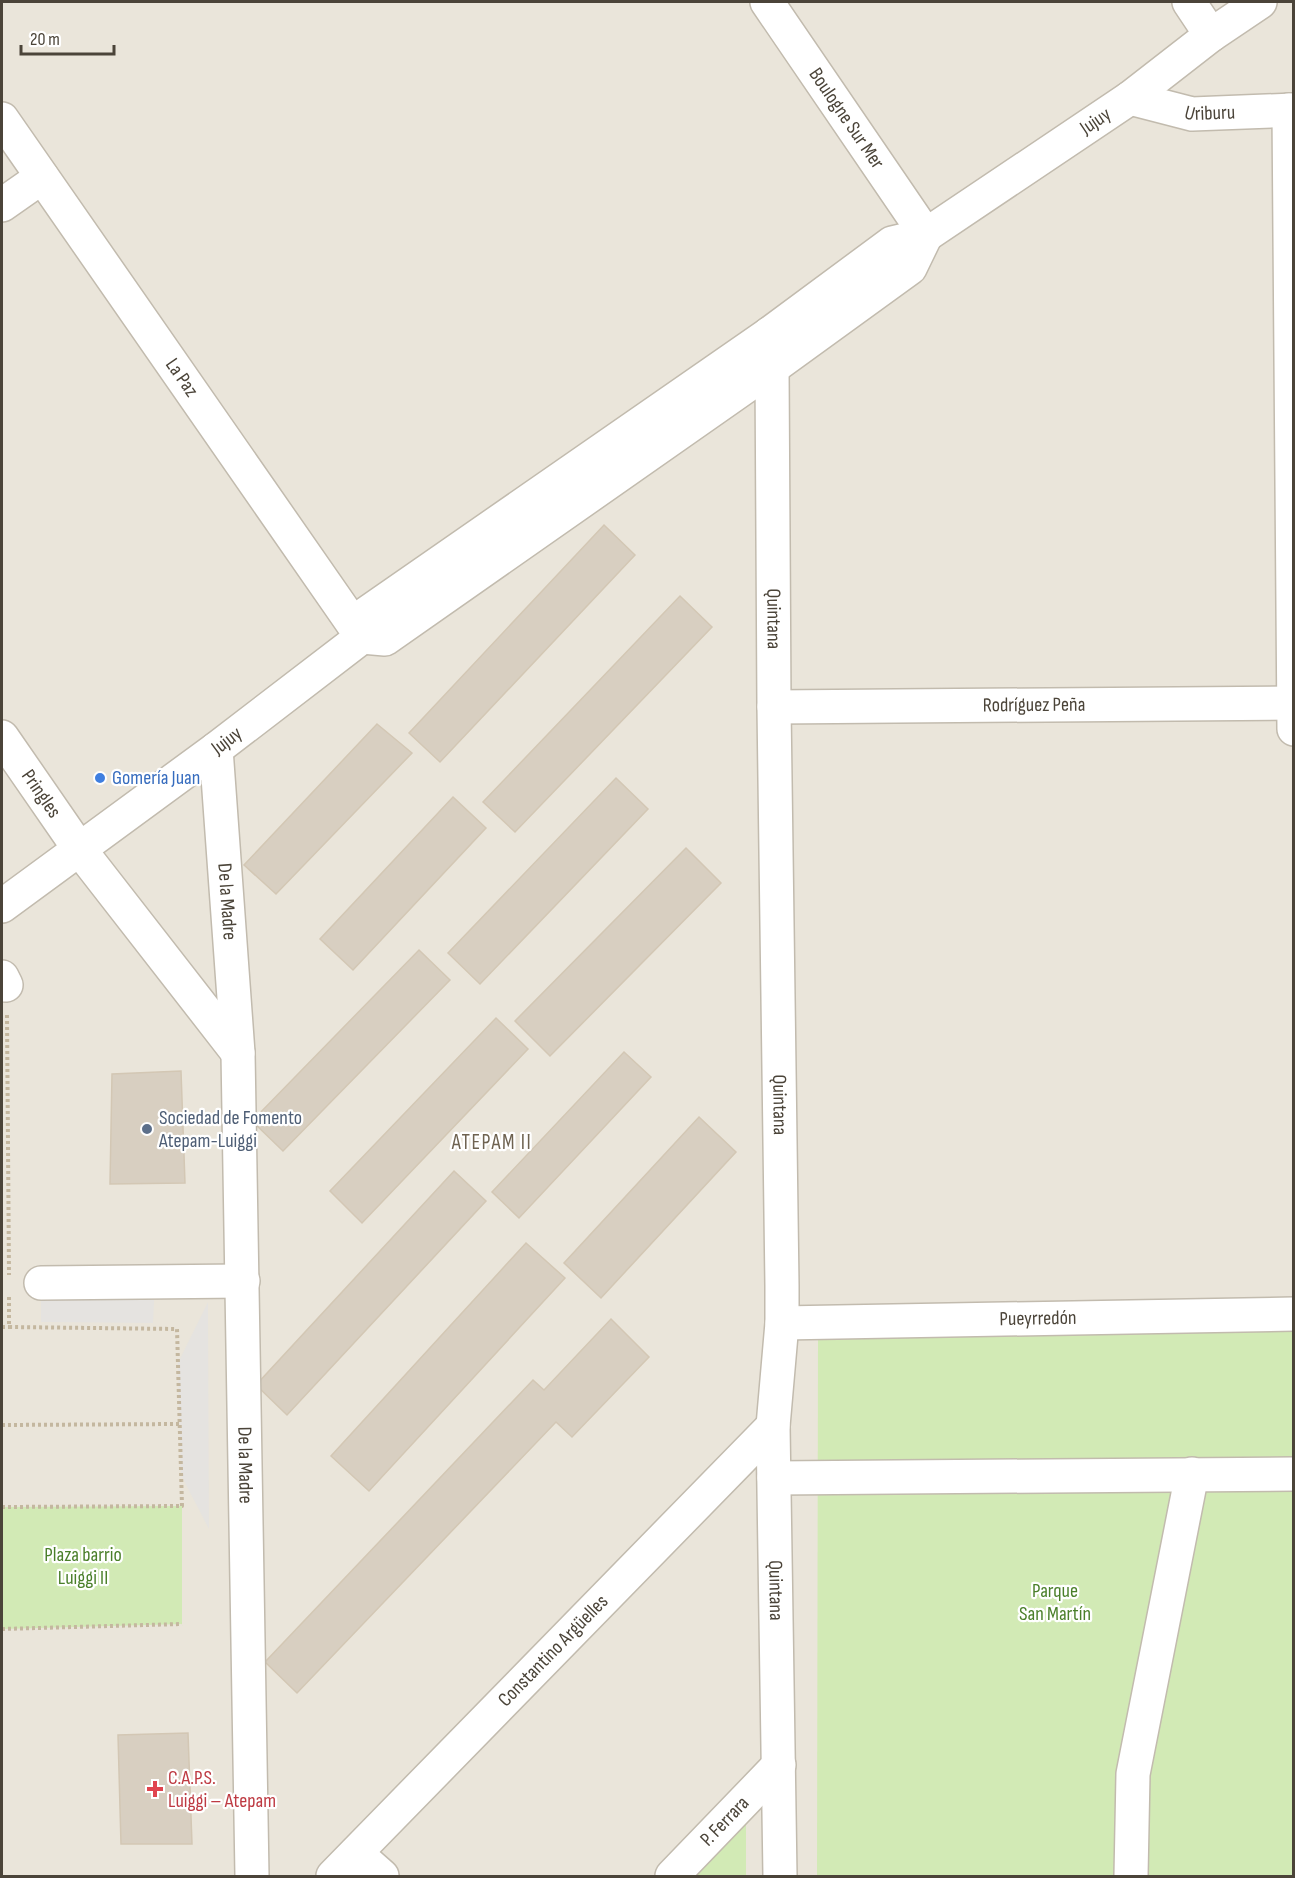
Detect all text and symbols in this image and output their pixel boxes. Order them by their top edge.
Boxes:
scale bar [21,18,114,56]
text: 20 m [30,29,60,50]
street label: Boulogne Sur Mer [804,63,889,174]
street label: Uriburu [1182,100,1236,126]
street label: Jujuy [1075,102,1116,141]
street label: La Paz [160,354,203,402]
street label: Quintana [761,588,786,649]
street label: Rodríguez Peña [983,693,1085,717]
street label: Jujuy [206,721,247,761]
street label: Pringles [16,765,66,823]
place label: Gomería Juan [112,766,200,790]
marker: Gomería Juan [93,771,107,785]
street label: De la Madre [212,862,242,941]
street label: Quintana [767,1074,792,1135]
place label: Sociedad de Fomento Atepam-Luiggi [158,1106,302,1153]
marker: Sociedad de Fomento Atepam-Luiggi [140,1122,154,1136]
district label: ATEPAM II [451,1130,532,1155]
street label: Pueyrredón [999,1306,1077,1331]
street label: De la Madre [232,1426,258,1504]
park label: Plaza barrio Luiggi II [44,1543,122,1590]
street label: Quintana [763,1560,788,1621]
park label: Parque San Martín [1019,1579,1091,1626]
street label: Constantino Argüelles [493,1590,613,1712]
place label: C.A.P.S. Luiggi – Atepam [168,1766,276,1813]
marker: C.A.P.S. Luiggi – Atepam [146,1780,164,1798]
street label: P. Ferrara [695,1791,754,1851]

